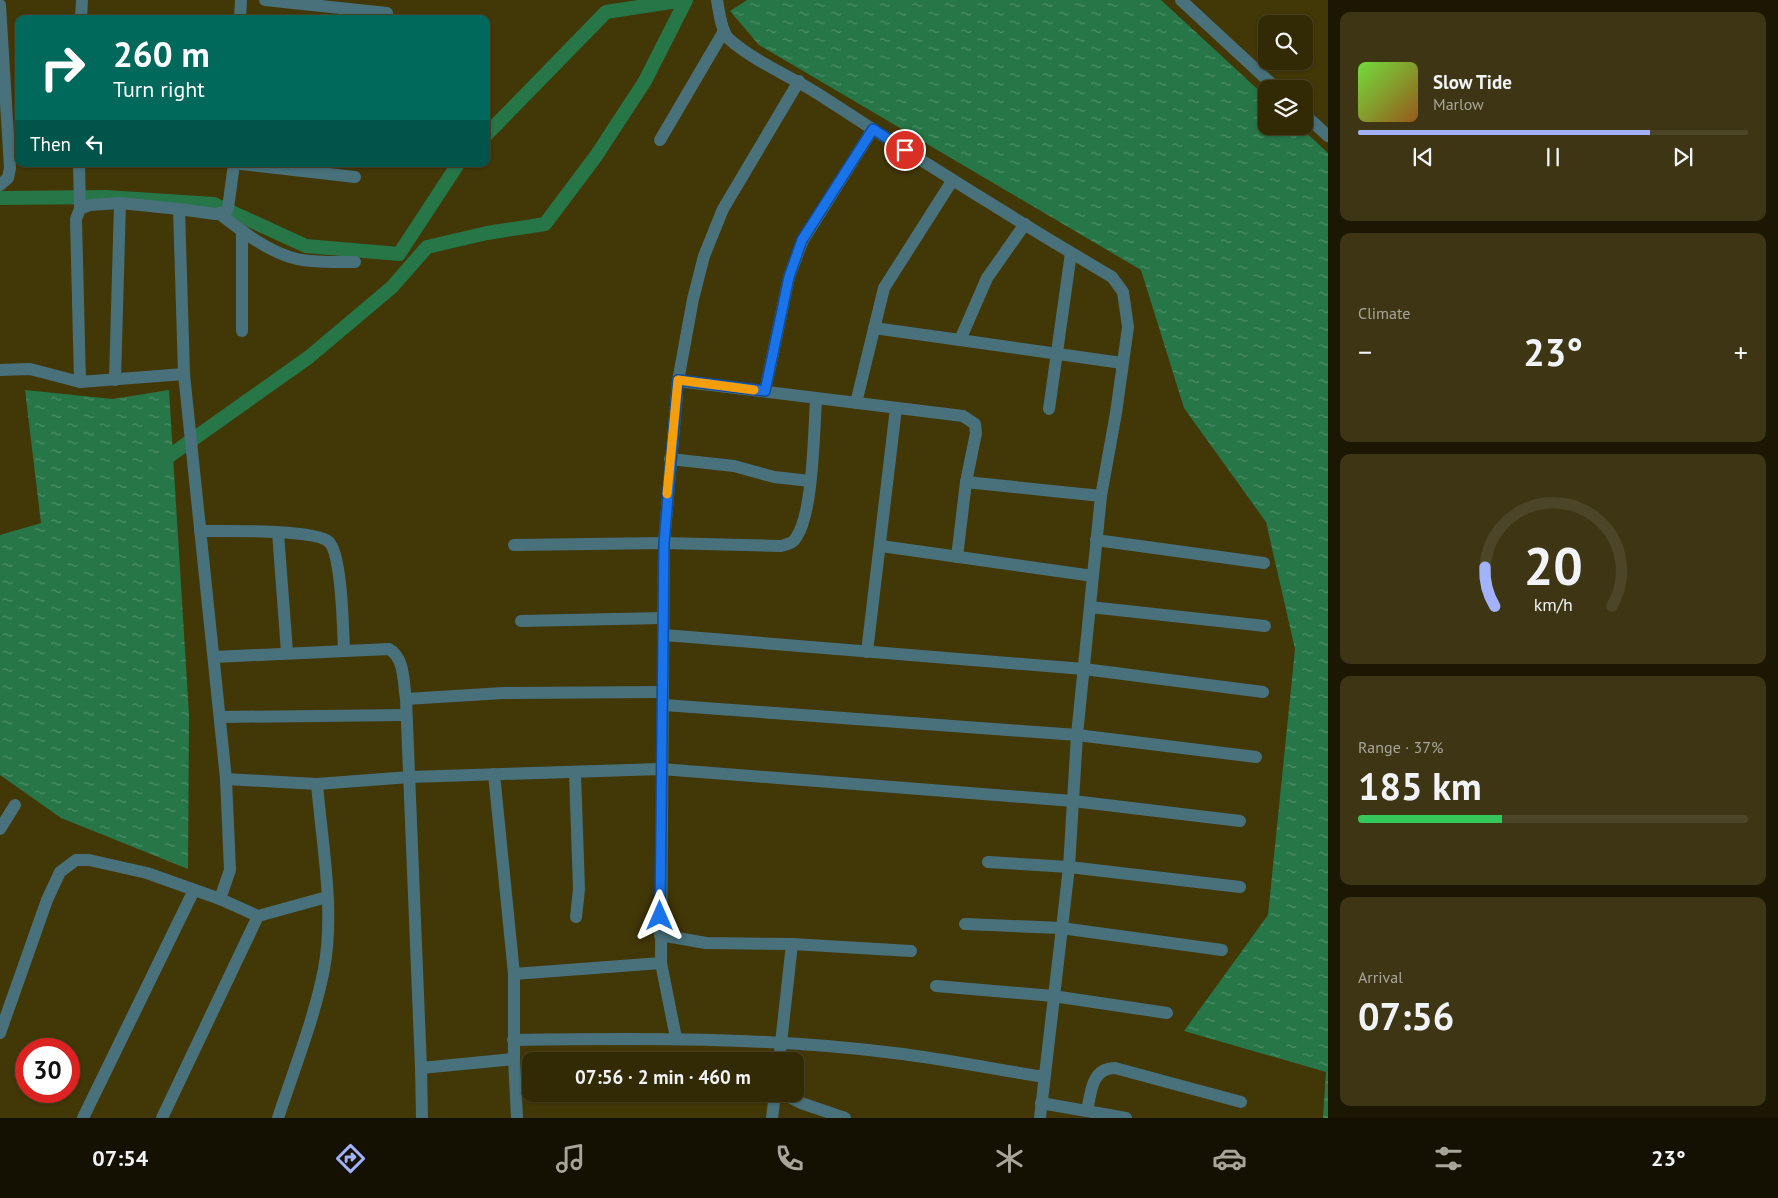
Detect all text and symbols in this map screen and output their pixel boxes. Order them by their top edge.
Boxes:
map controls [1258,15,1313,135]
button: search [1258,15,1313,70]
text: 260 m [113,31,210,77]
icon: right [30,35,95,100]
text: Slow Tide [1433,70,1512,94]
text: Turn right [113,75,205,103]
button: layers [1258,80,1313,135]
text: Marlow [1433,94,1484,114]
pin [884,129,926,171]
icon: left [81,130,109,158]
text: Then [30,132,71,156]
icon: arrive [891,136,919,164]
icon: previous [1409,143,1437,171]
icon: pause [1539,143,1567,171]
icon: next [1669,143,1697,171]
text: Climate [1358,303,1410,323]
text: 23° [1523,327,1583,376]
text: − [1358,333,1372,370]
text: + [1734,333,1748,370]
text: 20 [1524,532,1582,599]
text: km/h [1533,593,1573,616]
text: Range · 37% [1358,737,1443,757]
text: 185 km [1358,761,1482,810]
position arrow [633,889,685,941]
text: Arrival [1358,967,1403,987]
text: 07:56 [1358,991,1454,1040]
speed limit sign: 30 [15,1038,80,1103]
text: 07:56 · 2 min · 460 m [575,1065,751,1089]
icon: directions [333,1141,368,1176]
icon: music [553,1141,588,1176]
icon: phone [772,1141,807,1176]
icon: climate [992,1141,1027,1176]
icon: car [1212,1141,1247,1176]
icon: filters [1431,1141,1466,1176]
text: 07:54 [92,1144,148,1172]
text: 23° [1651,1144,1686,1172]

